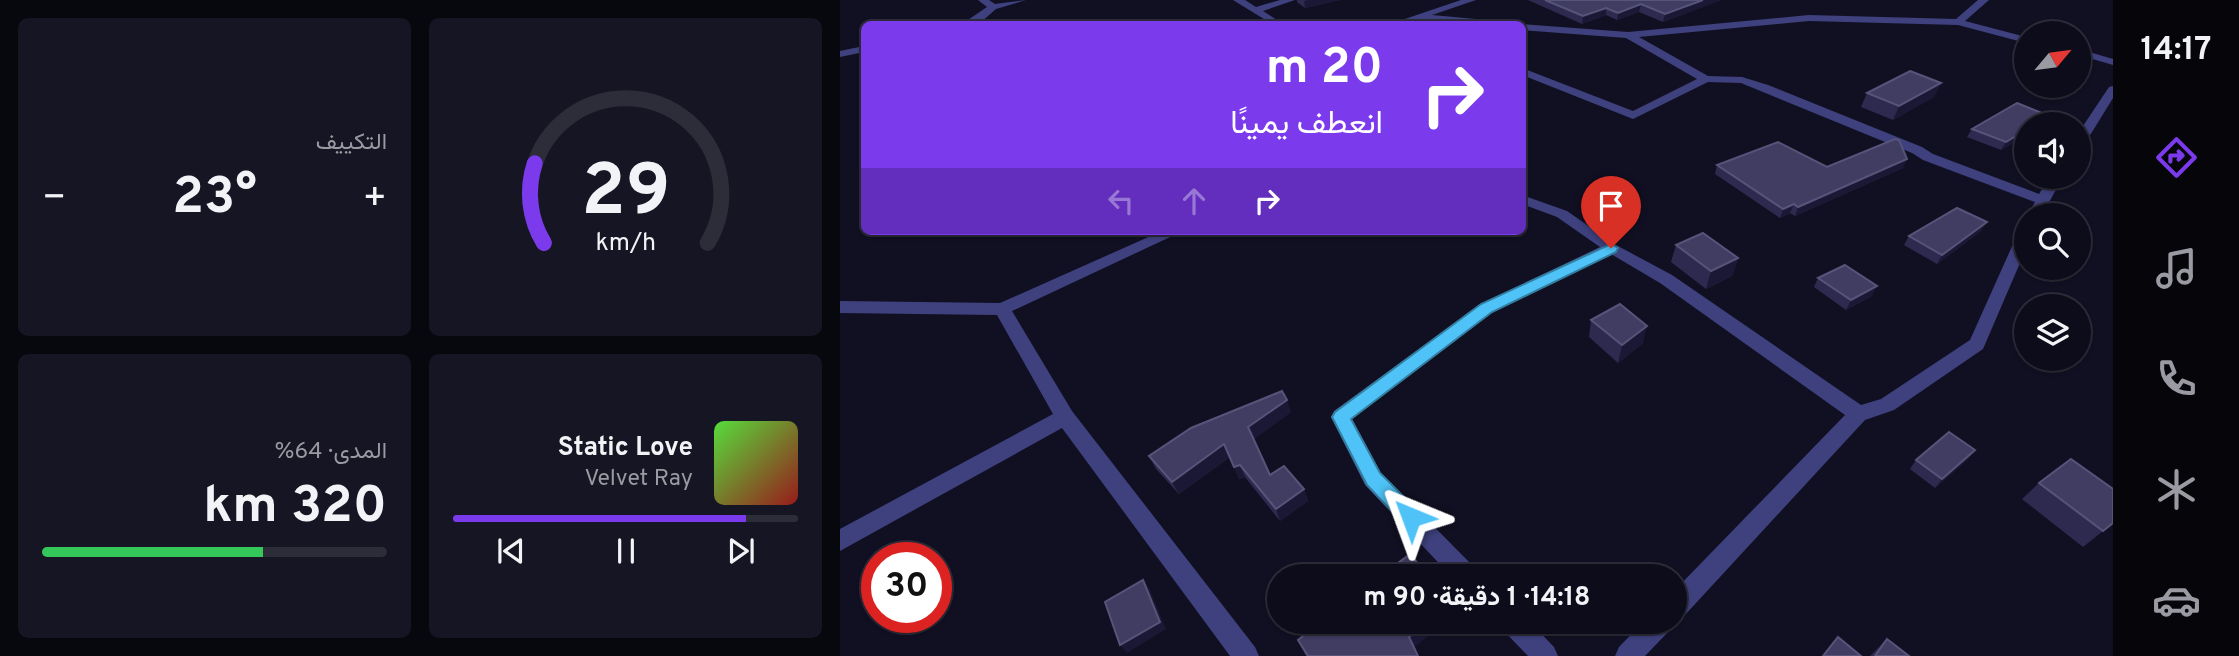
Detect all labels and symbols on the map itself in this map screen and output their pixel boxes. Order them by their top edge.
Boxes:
north arrow [2014,21,2091,98]
pin [1581,176,1641,248]
position arrow [1374,480,1448,554]
speed limit sign: 30 [861,542,952,633]

